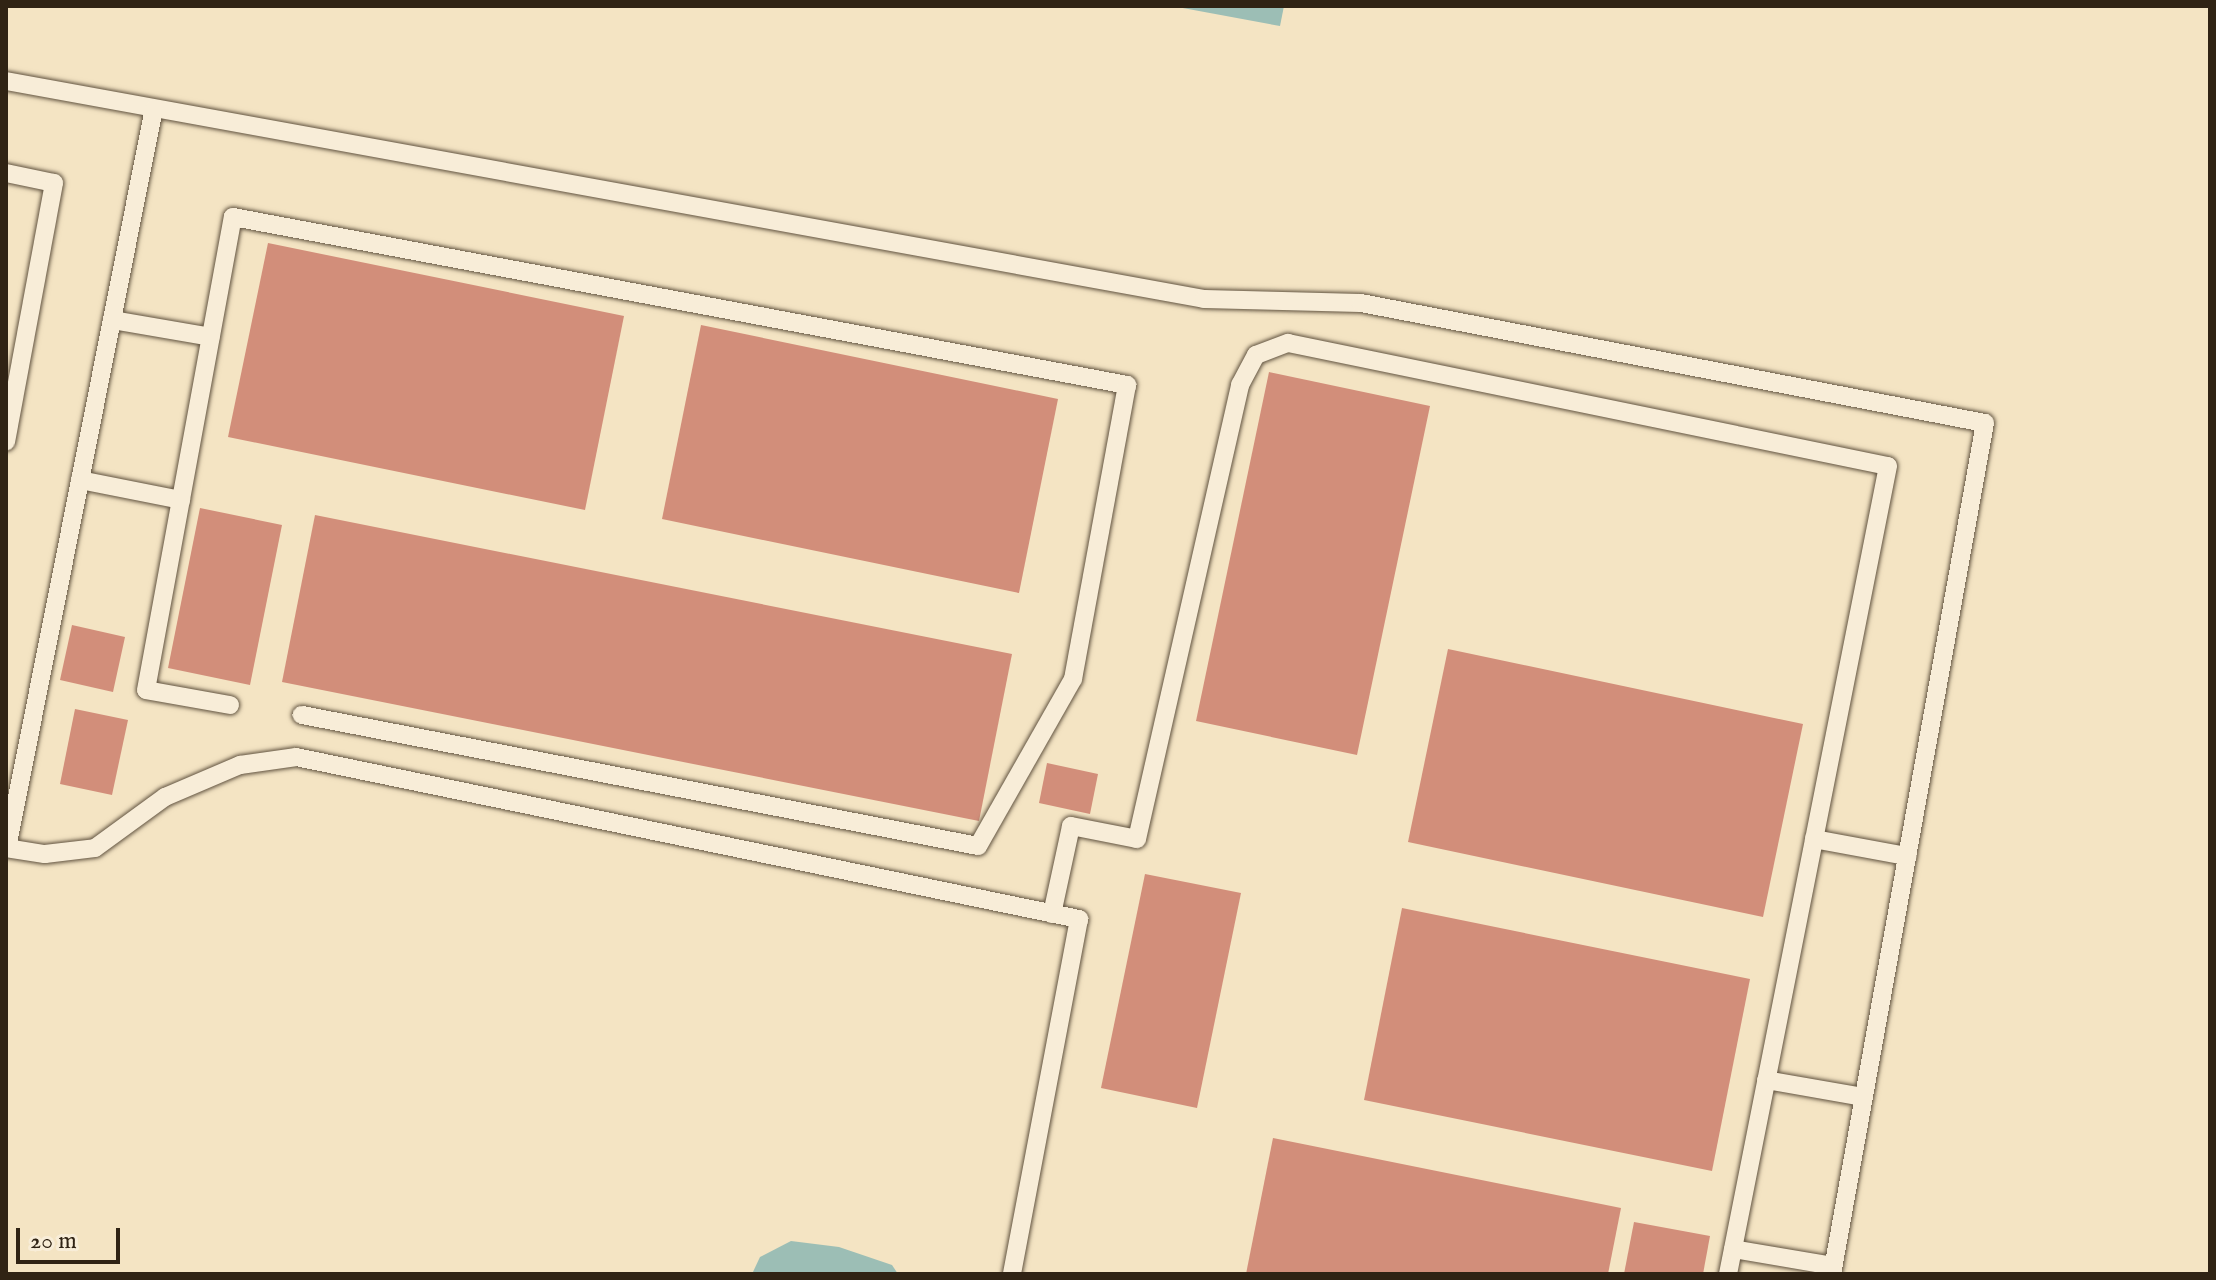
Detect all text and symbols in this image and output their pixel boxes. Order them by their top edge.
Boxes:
scale bar [20,1212,124,1262]
text: 20 m [30,1226,77,1257]

